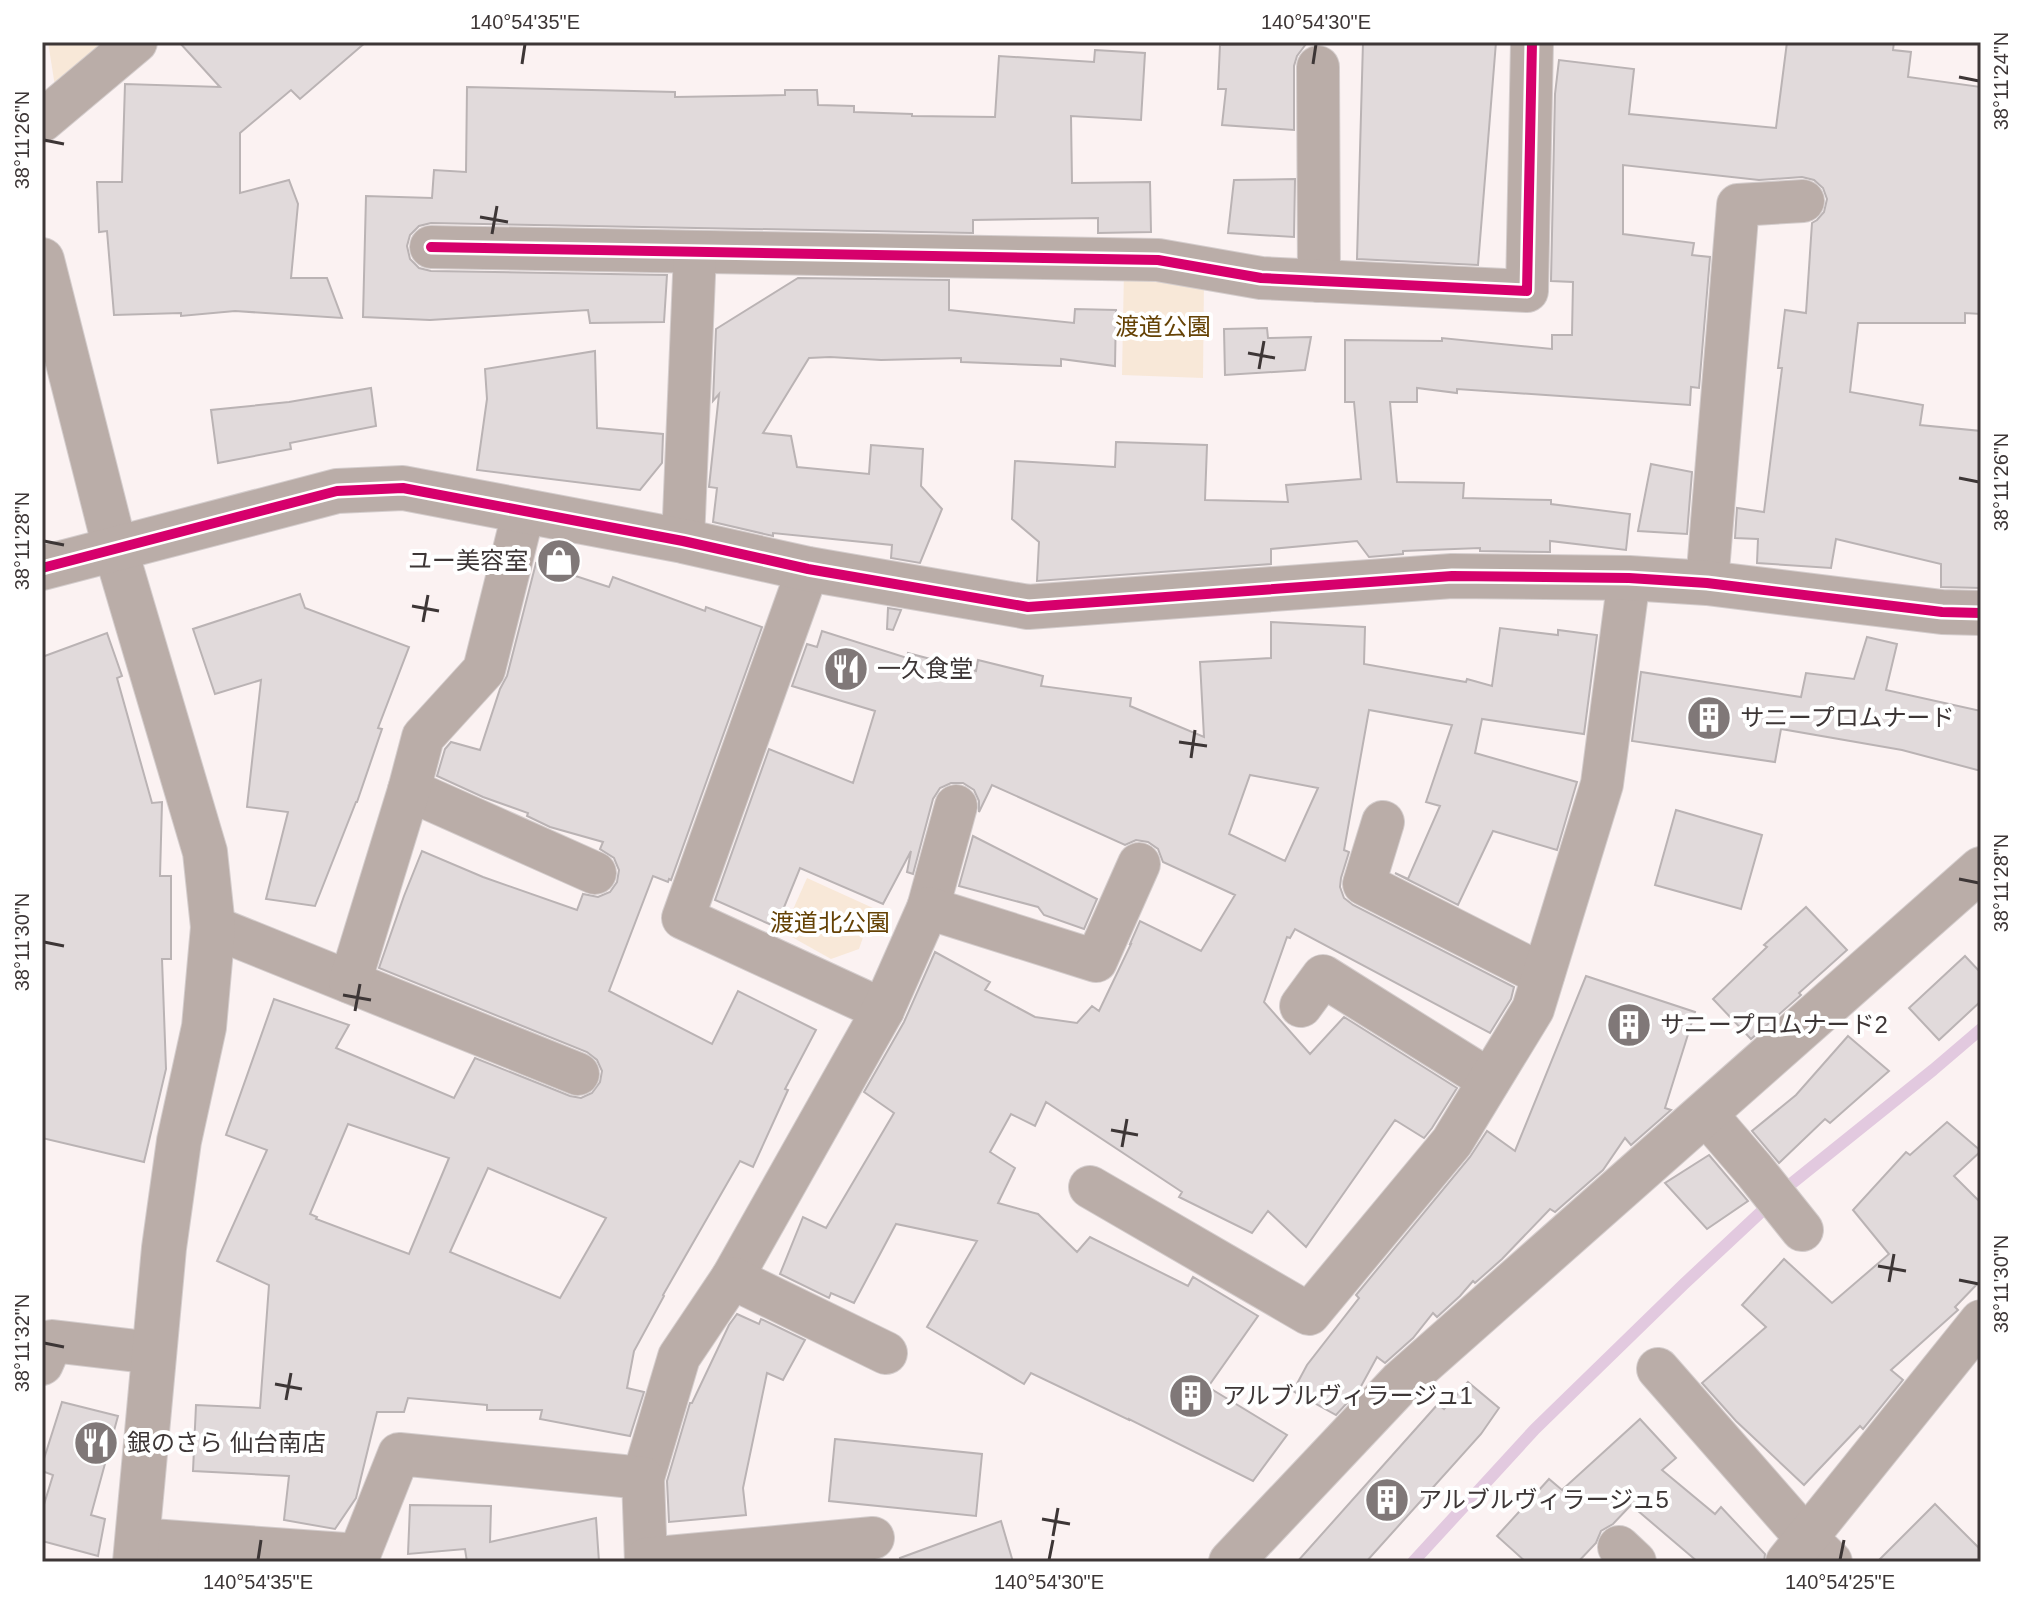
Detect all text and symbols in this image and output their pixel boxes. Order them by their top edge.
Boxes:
text: 140°54'35"E [470,11,580,33]
text: 140°54'30"E [1261,11,1371,33]
text: 38°11'24"N [1990,32,2012,130]
text: 38°11'26"N [11,91,33,189]
park label: 渡道公園 [1115,313,1211,340]
text: 38°11'26"N [1990,433,2012,531]
text: 38°11'28"N [11,492,33,590]
shop icon: ユー美容室 [535,537,583,585]
place label: ユー美容室 [408,547,528,574]
restaurant icon: 一久食堂 [822,645,870,693]
place label: 一久食堂 [877,655,973,682]
building icon: サニープロムナード [1685,694,1733,742]
place label: サニープロムナード [1740,704,1955,731]
text: 38°11'28"N [1990,834,2012,932]
text: 38°11'30"N [11,893,33,991]
park label: 渡道北公園 [770,909,890,936]
building icon: サニープロムナード2 [1605,1001,1653,1049]
place label: サニープロムナード2 [1660,1011,1888,1038]
text: 38°11'30"N [1990,1235,2012,1333]
text: 38°11'32"N [11,1294,33,1392]
building icon: アルブルヴィラージュ1 [1167,1372,1215,1420]
place label: アルブルヴィラージュ1 [1222,1382,1473,1409]
restaurant icon: 銀のさら 仙台南店 [72,1419,120,1467]
place label: 銀のさら 仙台南店 [127,1429,326,1456]
building icon: アルブルヴィラージュ5 [1363,1476,1411,1524]
place label: アルブルヴィラージュ5 [1418,1486,1669,1513]
text: 140°54'35"E [203,1571,313,1593]
text: 140°54'30"E [994,1571,1104,1593]
text: 140°54'25"E [1785,1571,1895,1593]

